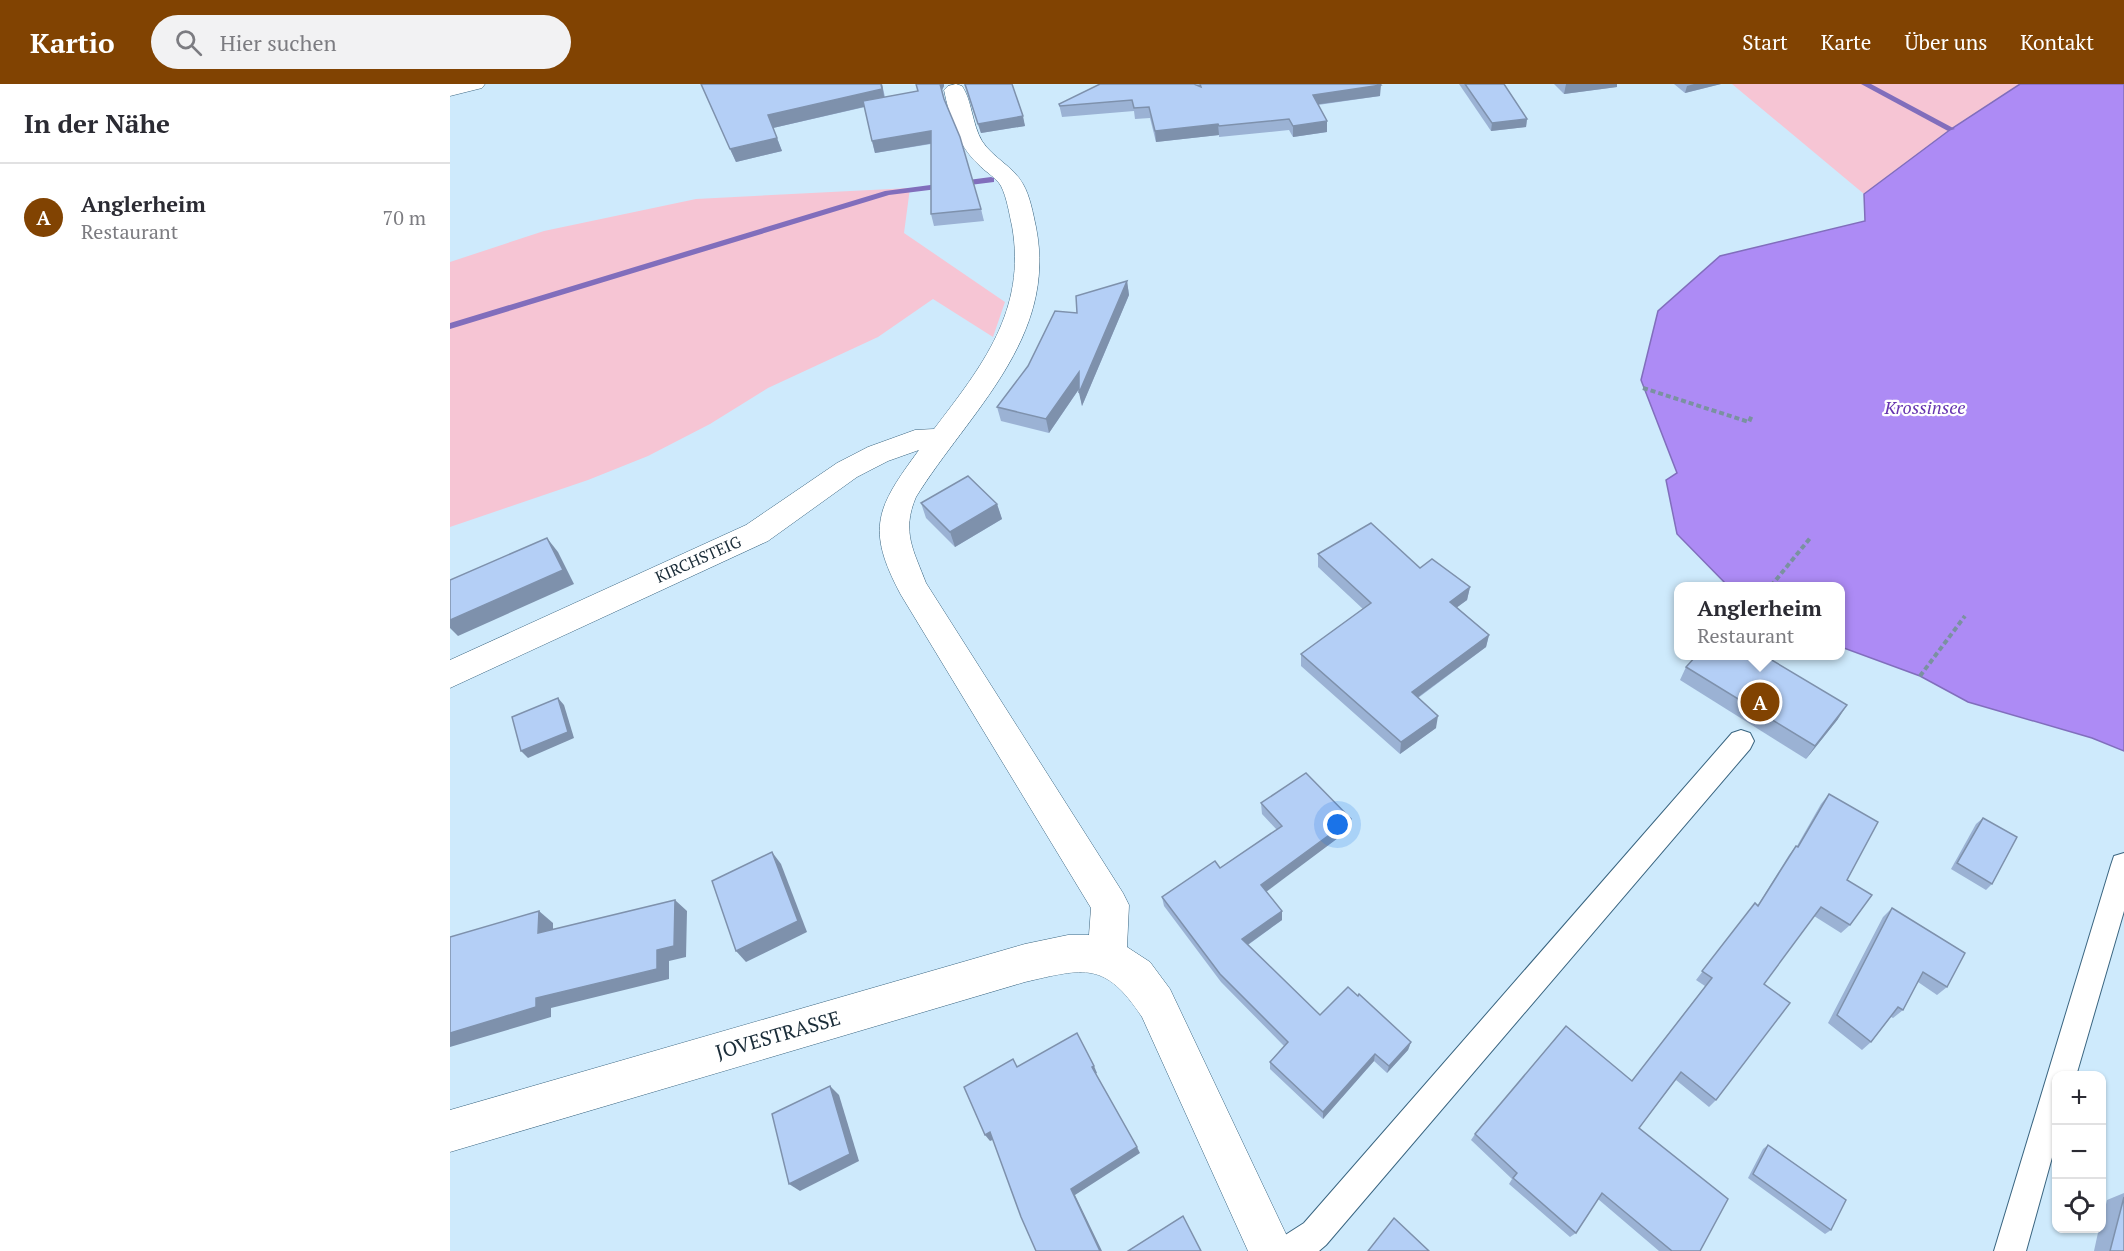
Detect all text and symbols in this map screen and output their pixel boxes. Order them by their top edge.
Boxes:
search box [151,15,571,69]
text: Kartio [30,24,115,61]
icon: search [172,26,205,59]
text: Hier suchen [220,28,337,57]
text: Start [1742,28,1788,56]
text: Karte [1821,28,1871,56]
text: Über uns [1904,28,1987,56]
text: Kontakt [2020,28,2094,56]
text: In der Nähe [24,106,170,140]
text: Anglerheim [81,189,206,218]
text: A [36,204,51,231]
text: 70 m [383,204,426,231]
text: Restaurant [81,218,178,245]
water label: Krossinsee [1883,395,1966,419]
street label: KIRCHSTEIG [651,530,745,588]
popup [1674,582,1845,660]
text: Anglerheim [1697,593,1822,622]
text: Restaurant [1697,622,1794,649]
pin: A [1740,680,1780,724]
your location [1323,810,1352,839]
street label: JOVESTRASSE [712,1004,843,1065]
map controls [2052,1071,2106,1233]
button: + [2052,1071,2106,1125]
button: − [2052,1125,2106,1179]
button: locate [2052,1179,2106,1233]

